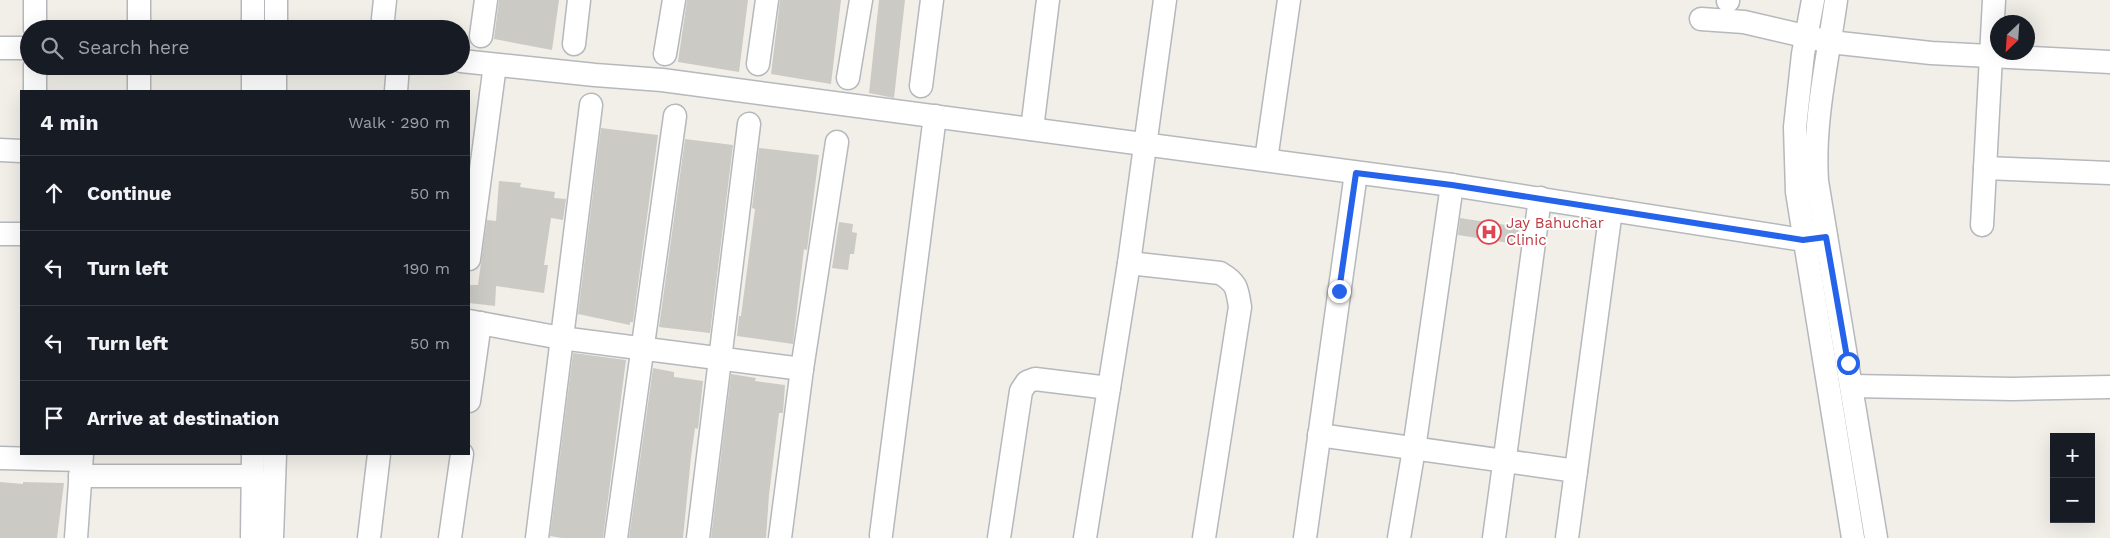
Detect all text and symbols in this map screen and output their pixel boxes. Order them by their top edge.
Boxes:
north arrow [1990,15,2035,60]
search box [20,20,470,75]
icon: search [38,34,66,62]
text: Search here [78,36,189,59]
text: 4 min [40,110,98,135]
text: Walk · 290 m [348,113,450,132]
icon: ahead [40,179,68,207]
text: Continue [87,182,171,205]
text: 50 m [410,184,450,203]
place label: Jay Bahuchar Clinic [1506,214,1604,249]
hospital icon: Jay Bahuchar Clinic [1476,219,1502,245]
icon: left [40,254,68,282]
text: Turn left [87,257,168,280]
text: 190 m [403,259,450,278]
route end [1328,280,1351,303]
icon: left [40,329,68,357]
text: Turn left [87,332,168,355]
text: 50 m [410,334,450,353]
route start [1837,352,1860,375]
icon: arrive [40,404,68,432]
text: Arrive at destination [87,407,279,430]
map controls [2050,433,2095,523]
button: + [2050,433,2095,478]
button: − [2050,478,2095,523]

